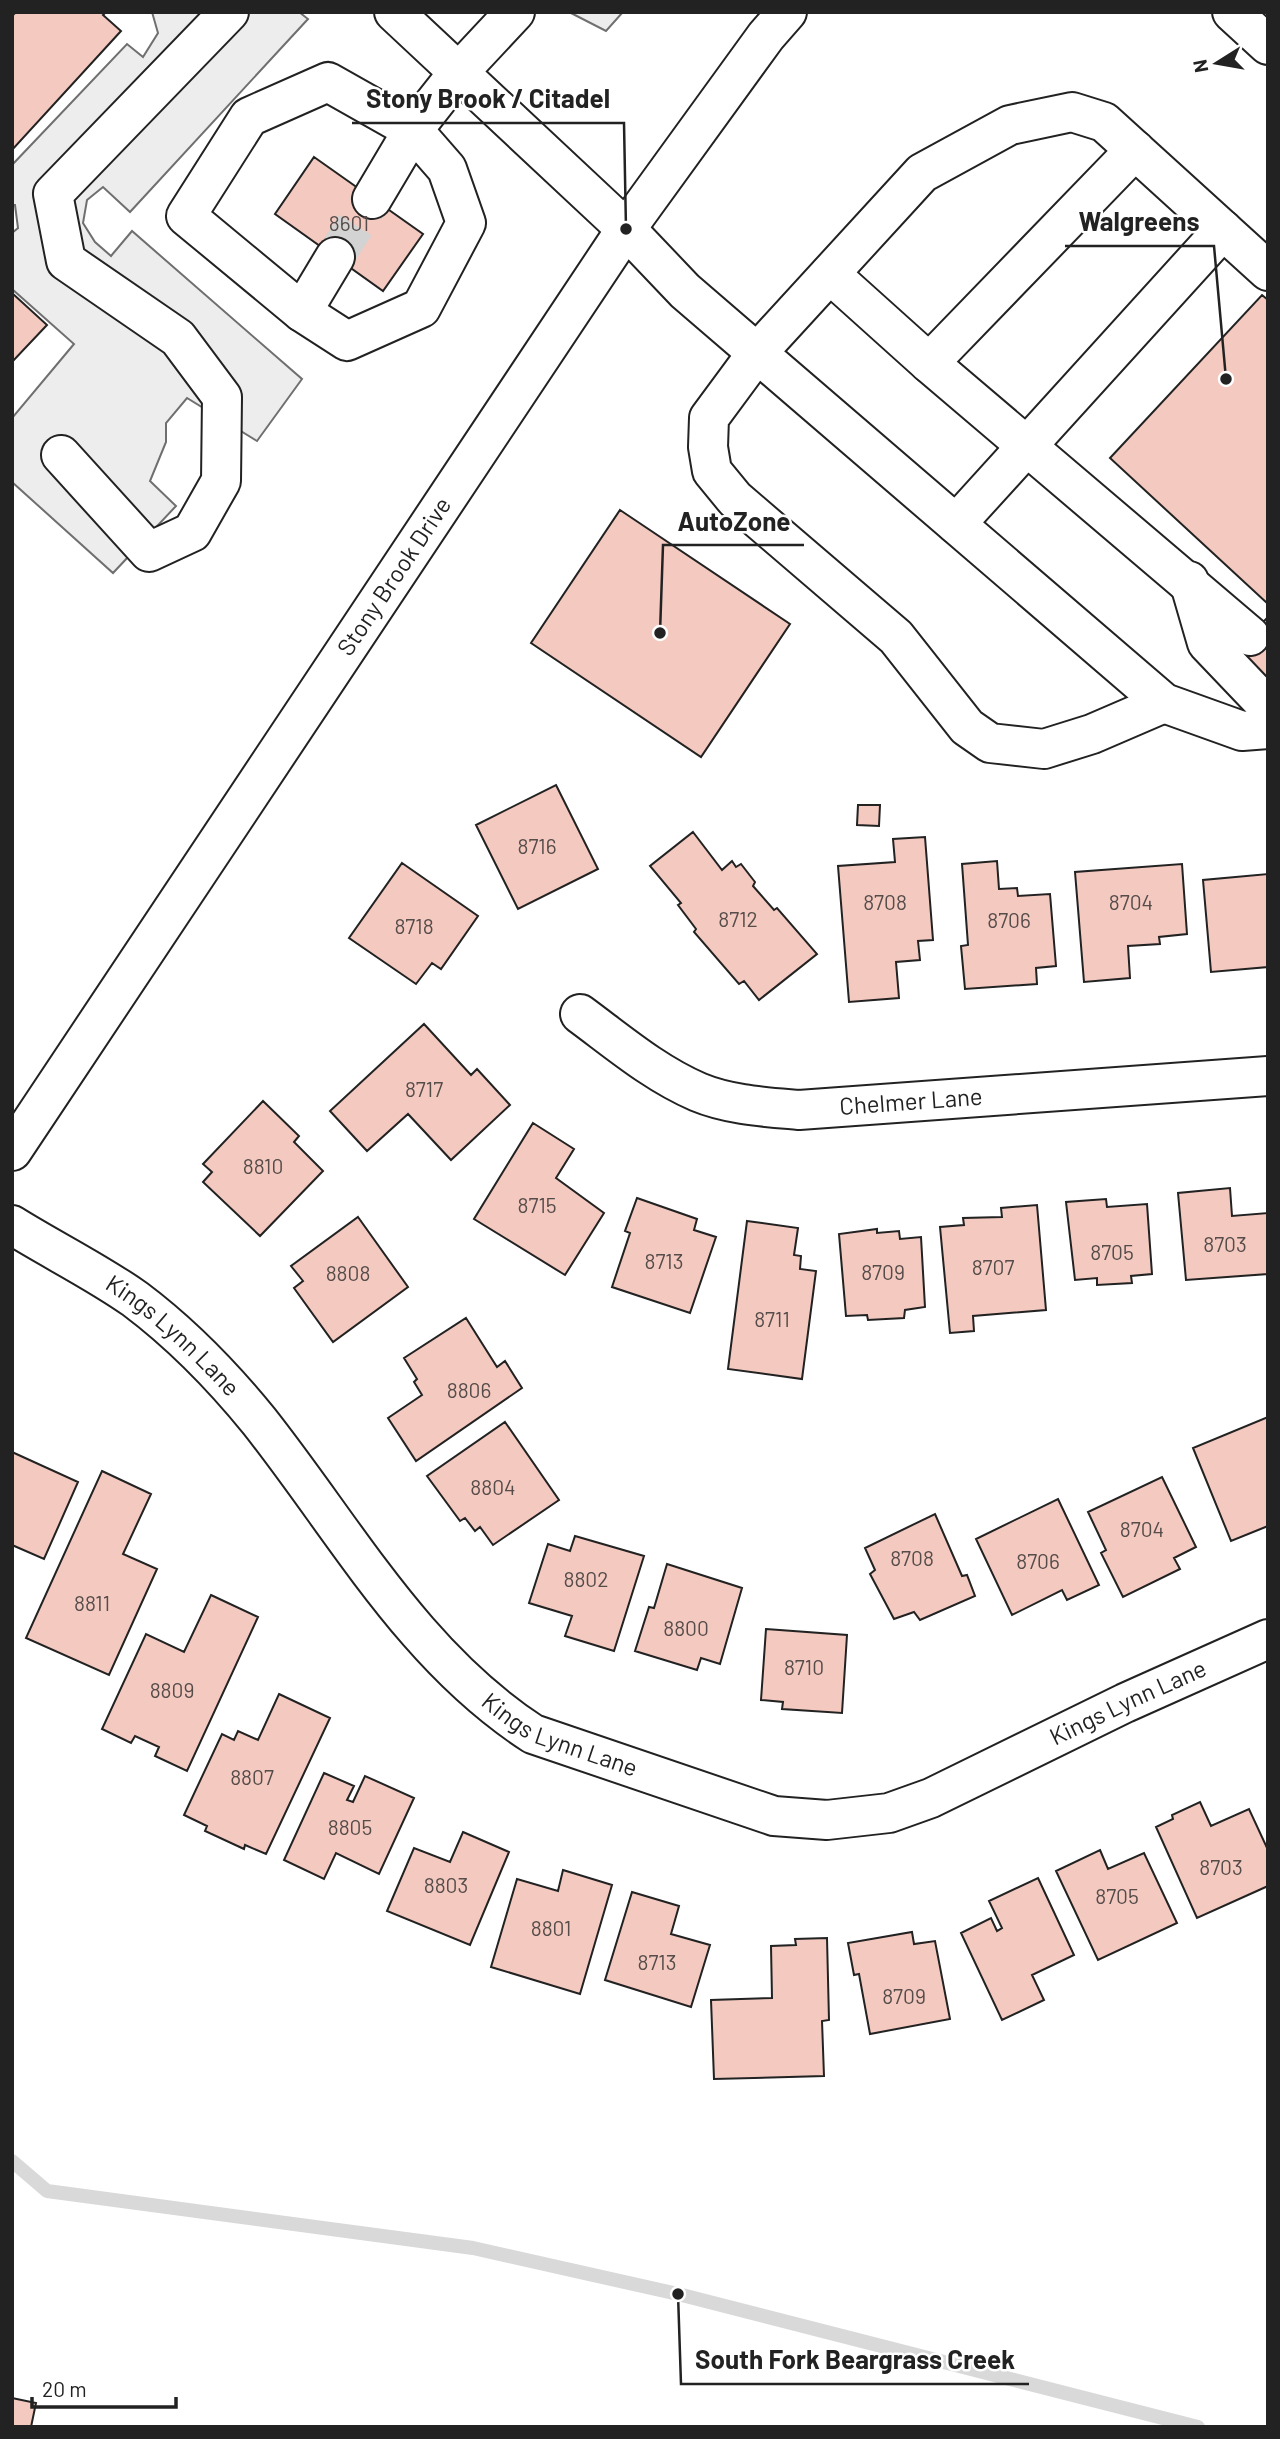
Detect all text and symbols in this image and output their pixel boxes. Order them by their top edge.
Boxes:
north arrow [1182,28,1252,98]
text: N [1187,58,1212,75]
callout: Stony Brook / Citadel [352,76,624,123]
text: Stony Brook / Citadel [366,82,610,113]
callout: Walgreens [1065,199,1214,246]
text: Walgreens [1078,205,1200,236]
house number: 8601 [329,210,369,235]
street label: Stony Brook Drive [330,491,456,661]
callout: AutoZone [663,498,804,545]
text: AutoZone [677,505,791,536]
house number: 8716 [517,833,557,858]
house number: 8708 [863,889,907,914]
house number: 8704 [1109,889,1153,914]
house number: 8712 [718,906,758,931]
house number: 8706 [987,907,1031,932]
house number: 8718 [394,913,434,938]
house number: 8717 [405,1076,443,1101]
street label: Chelmer Lane [838,1081,983,1120]
house number: 8810 [243,1153,283,1178]
house number: 8715 [517,1192,557,1217]
house number: 8703 [1203,1231,1247,1256]
house number: 8705 [1090,1239,1134,1264]
house number: 8713 [644,1248,684,1273]
house number: 8707 [972,1254,1014,1279]
house number: 8709 [861,1259,905,1284]
house number: 8808 [326,1260,370,1285]
street label: Kings Lynn Lane [101,1268,247,1401]
house number: 8711 [754,1306,790,1331]
house number: 8806 [447,1377,491,1402]
house number: 8804 [470,1474,516,1499]
house number: 8704 [1120,1516,1164,1541]
house number: 8708 [890,1545,934,1570]
house number: 8706 [1016,1548,1060,1573]
house number: 8802 [563,1566,609,1591]
house number: 8811 [74,1590,110,1615]
house number: 8800 [663,1615,709,1640]
street label: Kings Lynn Lane [1045,1653,1210,1751]
house number: 8710 [784,1654,824,1679]
house number: 8809 [150,1677,194,1702]
street label: Kings Lynn Lane [477,1686,642,1782]
house number: 8807 [230,1764,274,1789]
house number: 8805 [328,1814,372,1839]
house number: 8703 [1199,1854,1243,1879]
house number: 8803 [424,1872,468,1897]
house number: 8705 [1095,1883,1139,1908]
house number: 8801 [531,1915,571,1940]
house number: 8713 [637,1949,677,1974]
house number: 8709 [882,1983,926,2008]
callout: South Fork Beargrass Creek [681,2337,1029,2384]
text: South Fork Beargrass Creek [695,2343,1015,2374]
scale bar [32,2366,175,2410]
text: 20 m [42,2376,87,2401]

